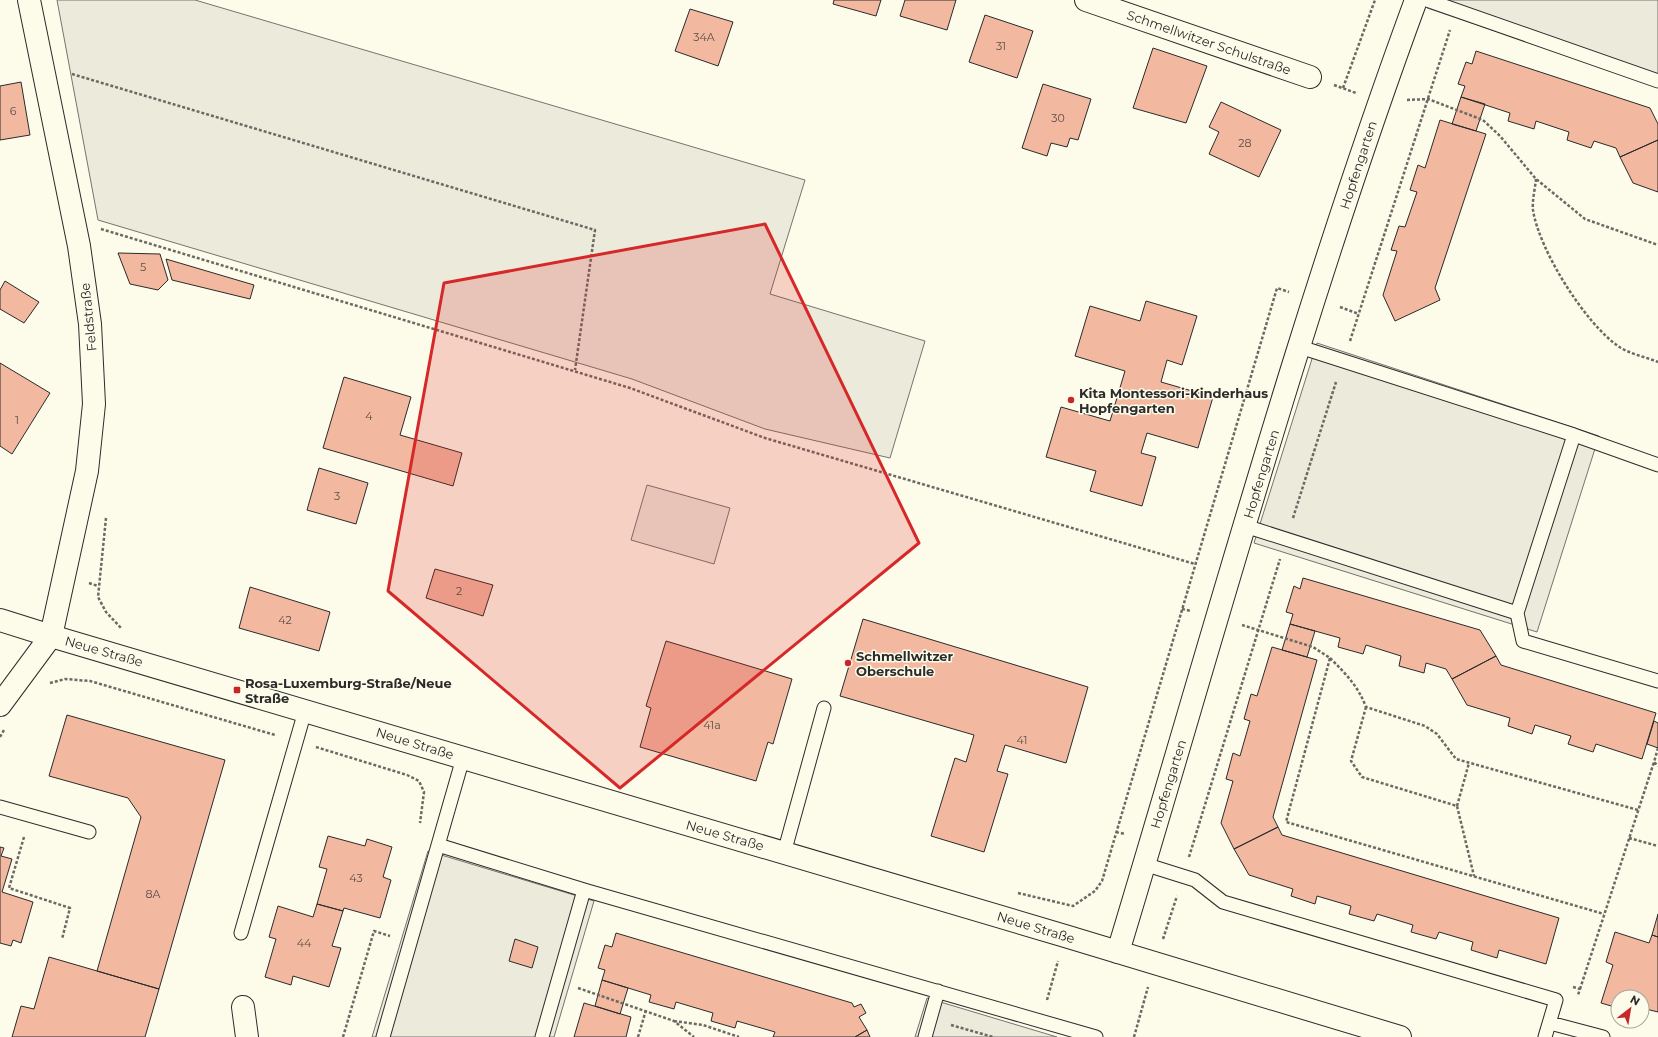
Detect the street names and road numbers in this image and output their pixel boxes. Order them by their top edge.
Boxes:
street label: Schmellwitzer Schulstraße [1125,6,1293,78]
street label: Hopfengarten [1336,119,1380,211]
street label: Feldstraße [76,282,100,352]
street label: Hopfengarten [1240,428,1282,520]
street label: Neue Straße [63,632,145,670]
street label: Neue Straße [374,724,456,762]
street label: Hopfengarten [1147,738,1189,830]
street label: Neue Straße [684,816,766,854]
street label: Neue Straße [995,908,1077,946]

